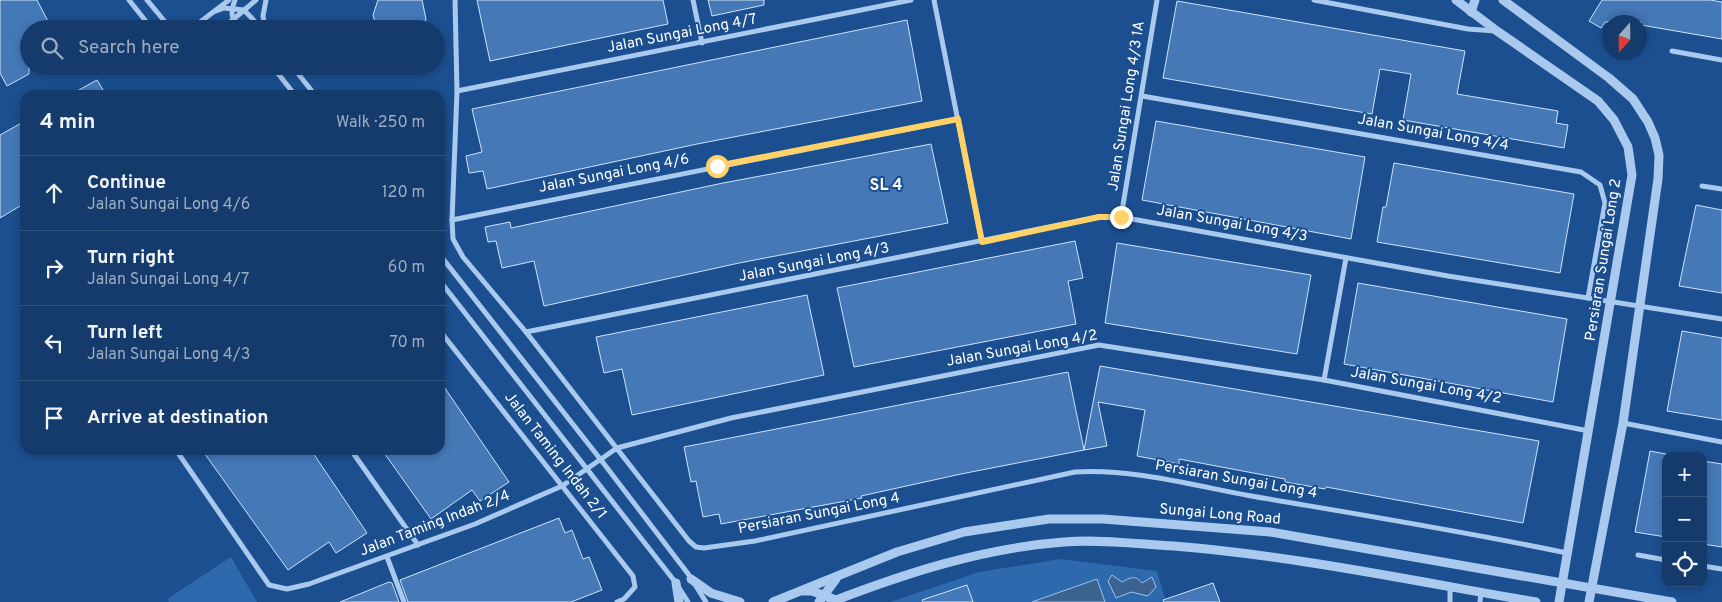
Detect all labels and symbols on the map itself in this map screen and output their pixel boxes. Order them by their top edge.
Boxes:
street label: Jalan Sungai Long 4/7 [605,10,759,58]
north arrow [1602,15,1647,60]
street label: Jalan Sungai Long 4/3 1A [1104,20,1150,192]
street label: Jalan Sungai Long 4/4 [1356,110,1510,156]
street label: Jalan Sungai Long 4/6 [537,150,691,198]
route start [706,155,729,178]
district label: SL 4 [870,176,902,196]
street label: Persiaran Sungai Long 2 [1582,177,1626,343]
street label: Jalan Sungai Long 4/3 [1155,201,1309,247]
route end [1110,206,1133,229]
street label: Jalan Sungai Long 4/3 [737,239,891,287]
street label: Jalan Sungai Long 4/2 [945,326,1099,372]
street label: Jalan Sungai Long 4/2 [1349,363,1503,409]
street label: Jalan Taming Indah 2/1 [500,389,610,523]
street label: Persiaran Sungai Long 4 [1153,456,1319,504]
street label: Jalan Taming Indah 2/4 [357,487,513,561]
street label: Persiaran Sungai Long 4 [736,489,902,539]
street label: Sungai Long Road [1158,500,1282,530]

